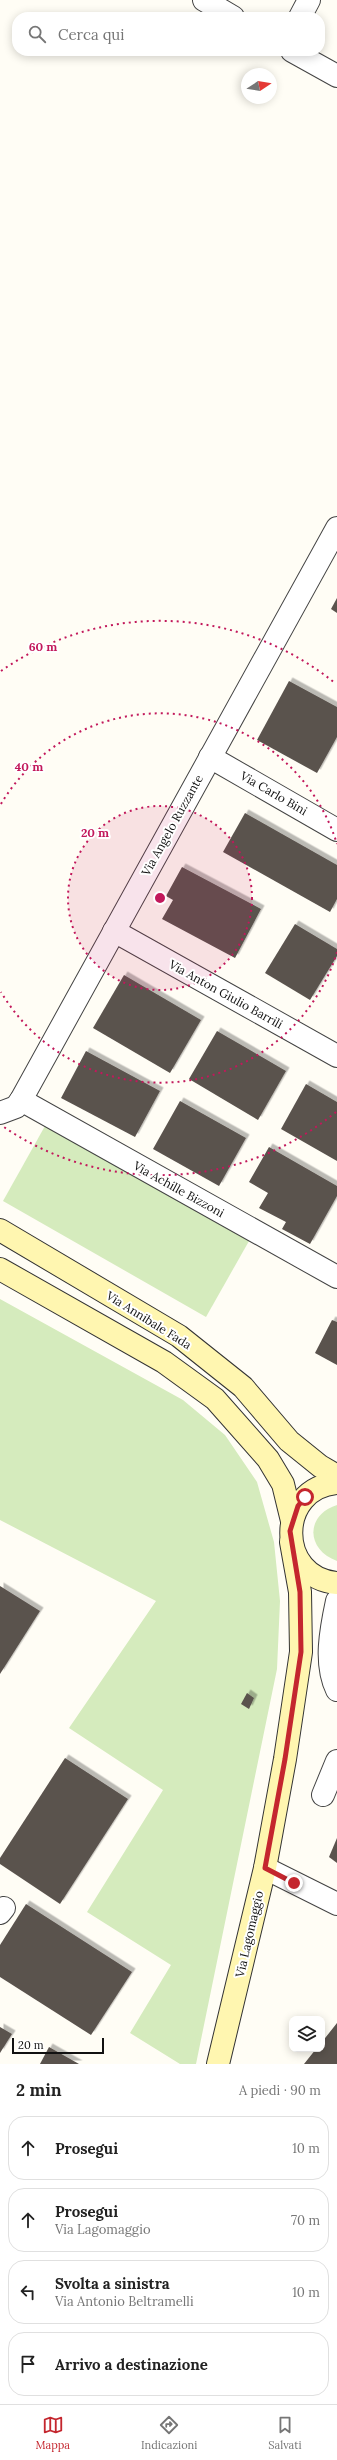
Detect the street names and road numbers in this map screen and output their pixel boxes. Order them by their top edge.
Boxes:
street label: Via Carlo Bini [237,767,310,818]
street label: Via Angelo Ruzzante [138,771,206,879]
street label: Via Anton Giulio Barrili [166,956,285,1032]
street label: Via Achille Bizzoni [130,1157,227,1220]
street label: Via Annibale Fada [103,1287,194,1352]
street label: Via Lagomaggio [232,1889,266,1980]

